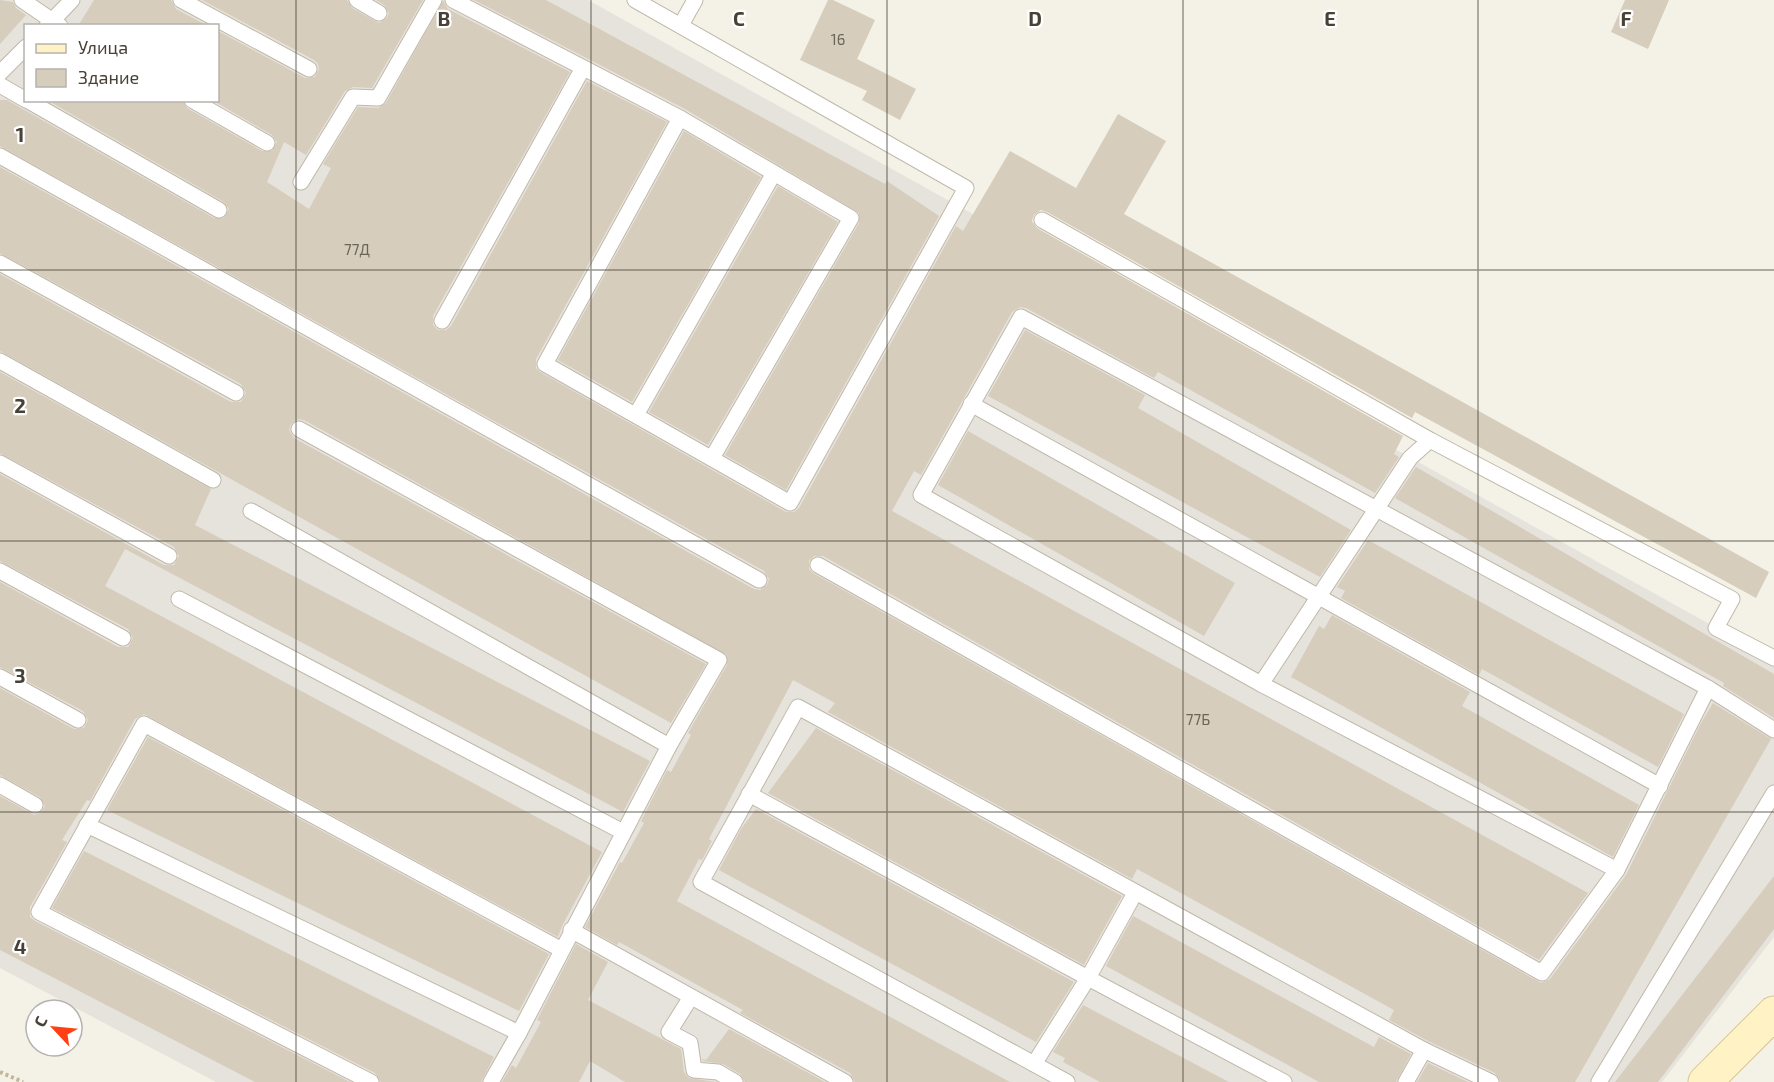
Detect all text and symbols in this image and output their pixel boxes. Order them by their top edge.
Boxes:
text: B [438,6,450,30]
text: C [733,6,745,30]
text: D [1028,6,1042,30]
text: E [1324,6,1336,30]
text: F [1620,6,1632,30]
legend [24,24,219,102]
house number: 16 [831,30,845,48]
text: Улица [78,36,128,58]
text: Здание [78,66,139,88]
text: 1 [16,122,24,146]
house number: 77Д [344,240,370,258]
text: 2 [14,393,26,417]
text: 3 [14,663,26,687]
house number: 77Б [1186,710,1210,728]
text: 4 [14,934,27,958]
north arrow [24,998,84,1058]
text: С [29,1013,51,1030]

